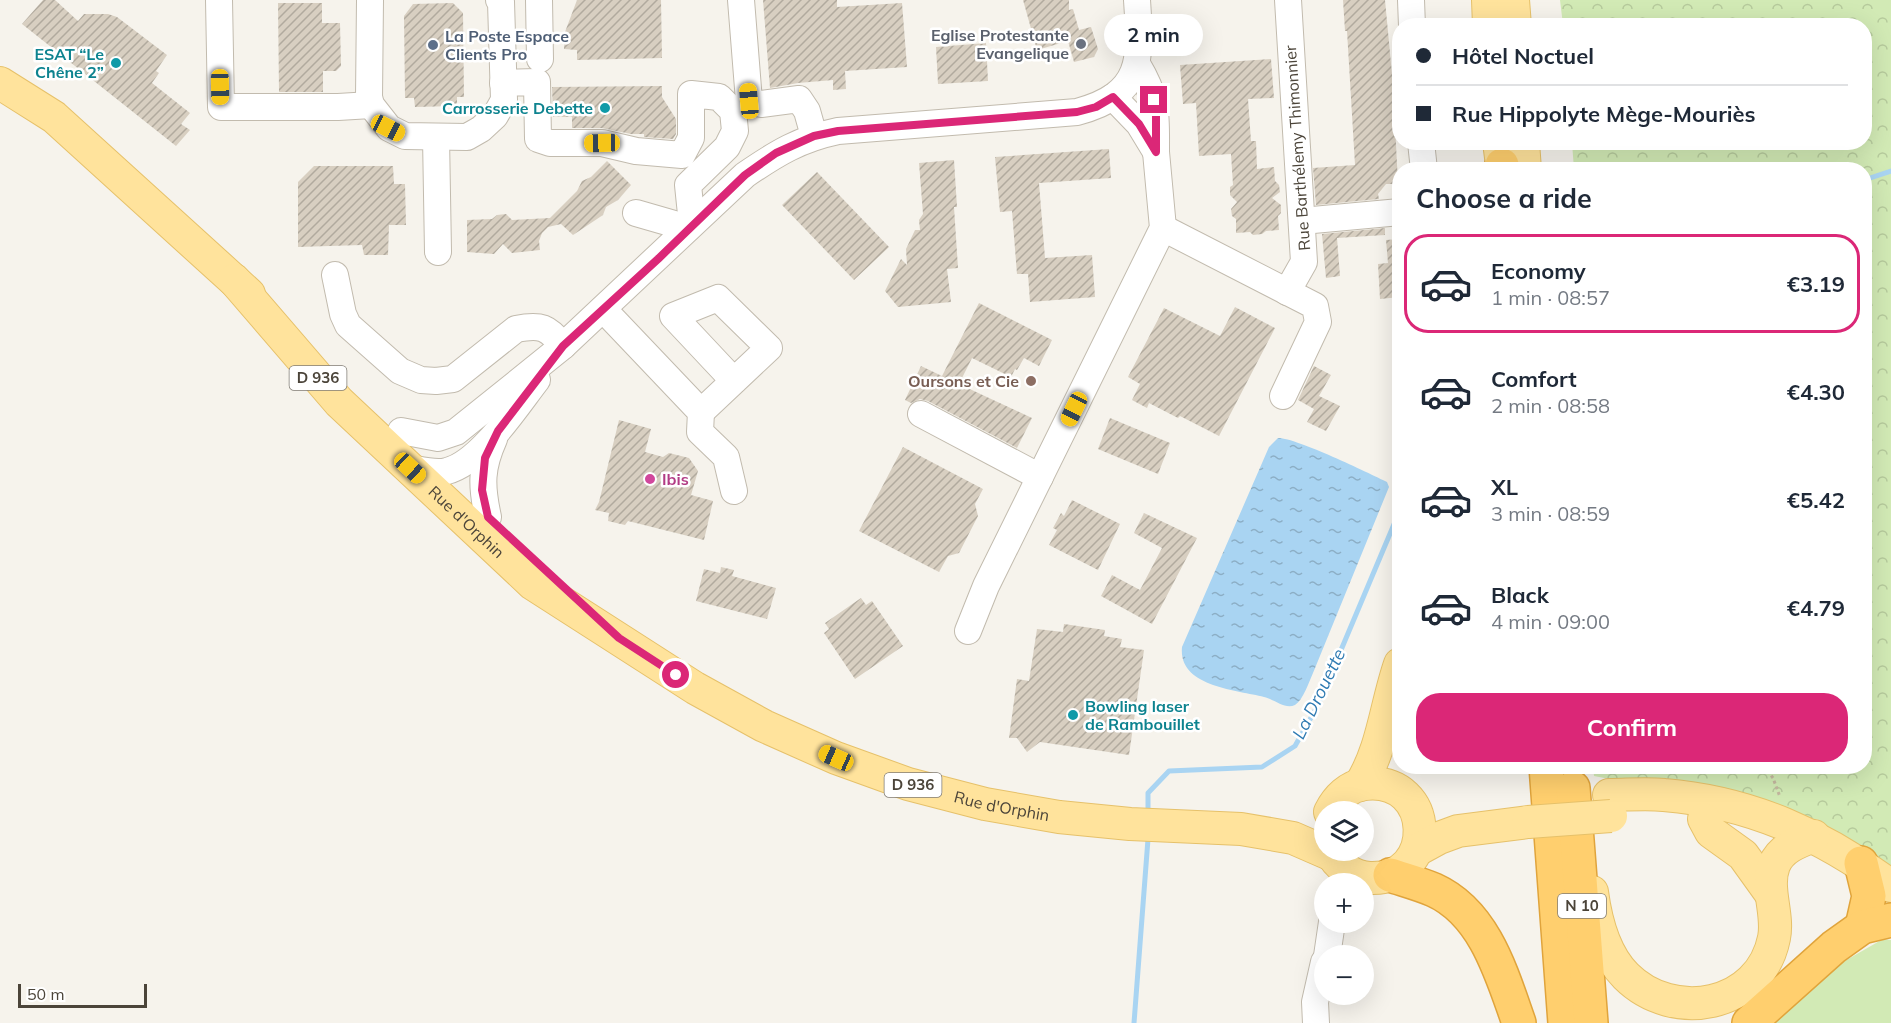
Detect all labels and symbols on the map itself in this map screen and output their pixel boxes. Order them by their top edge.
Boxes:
callout: 2 min [1104,13,1204,55]
place label: Eglise Protestante Evangelique [931,25,1069,63]
place label: La Poste Espace Clients Pro [445,26,569,64]
marker: Eglise Protestante Evangelique [1074,37,1088,51]
marker: La Poste Espace Clients Pro [426,38,440,52]
place label: ESAT “Le Chêne 2” [35,44,104,82]
street label: Rue Barthélemy Thimonnier [1280,44,1314,251]
marker: ESAT “Le Chêne 2” [109,56,123,70]
car [211,69,229,105]
car [738,82,760,120]
route end [1140,86,1167,113]
place label: Carrosserie Debette [442,98,593,118]
marker: Carrosserie Debette [598,101,612,115]
car [368,112,408,144]
car [584,134,620,152]
road number: D 936 [290,366,346,390]
place label: Oursons et Cie [908,371,1019,391]
marker: Oursons et Cie [1024,374,1038,388]
car [1058,389,1090,429]
car [391,449,429,487]
place label: Ibis [662,469,689,489]
marker: Ibis [643,472,657,486]
street label: Rue d'Orphin [425,481,509,562]
water label: La Drouette [1287,645,1350,743]
route start [662,661,689,688]
place label: Bowling laser de Rambouillet [1085,696,1200,734]
marker: Bowling laser de Rambouillet [1066,708,1080,722]
car [816,742,856,774]
road number: D 936 [884,773,942,797]
street label: Rue d'Orphin [952,786,1051,825]
road number: N 10 [1558,894,1606,918]
scale bar [18,981,147,1008]

